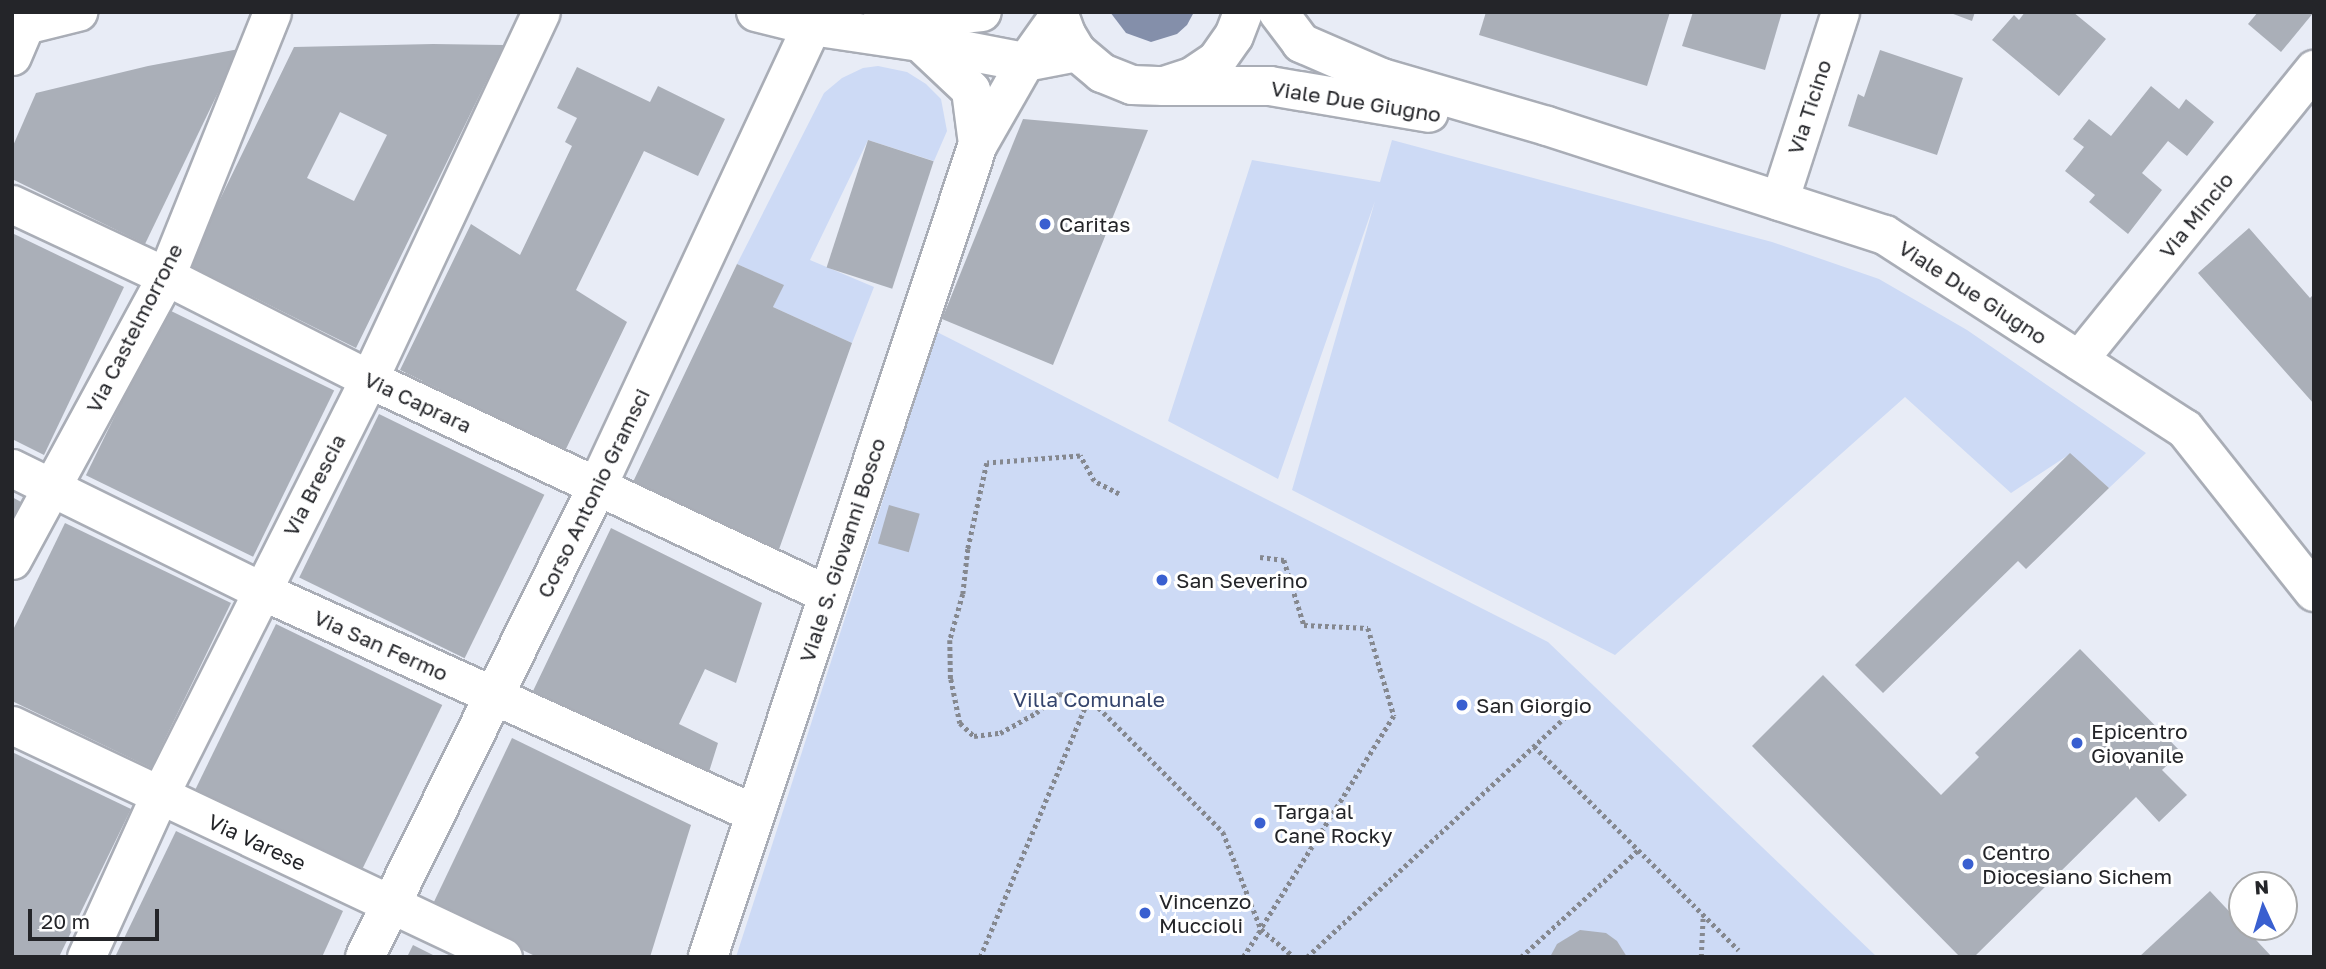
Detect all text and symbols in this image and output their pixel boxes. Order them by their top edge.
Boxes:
street label: Via Ticino [1782,56,1836,158]
street label: Viale Due Giugno [1269,75,1443,127]
street label: Via Mincio [2154,167,2238,263]
place label: Caritas [1059,211,1130,237]
marker: Caritas [1037,216,1053,232]
street label: Viale Due Giugno [1894,235,2052,349]
street label: Via Castelmorrone [80,239,188,417]
street label: Via Caprara [360,366,476,438]
street label: Corso Antonio Gramsci [531,384,655,602]
street label: Via Brescia [278,430,350,540]
street label: Viale S. Giovanni Bosco [794,435,890,665]
place label: San Severino [1176,567,1308,593]
marker: San Severino [1154,572,1170,588]
street label: Via San Fermo [310,604,452,686]
park label: Villa Comunale [1013,686,1165,712]
place label: San Giorgio [1476,692,1592,718]
marker: San Giorgio [1454,697,1470,713]
place label: Epicentro Giovanile [2091,718,2188,768]
marker: Epicentro Giovanile [2069,735,2085,751]
place label: Targa al Cane Rocky [1274,798,1392,848]
street label: Via Varese [204,808,310,876]
marker: Targa al Cane Rocky [1252,815,1268,831]
place label: Centro Diocesiano Sichem [1982,839,2172,889]
marker: Centro Diocesiano Sichem [1960,856,1976,872]
north arrow [2228,871,2298,941]
text: N [2254,875,2270,899]
place label: Vincenzo Muccioli [1159,888,1251,938]
scale bar [32,895,163,939]
marker: Vincenzo Muccioli [1137,905,1153,921]
text: 20 m [41,908,90,934]

